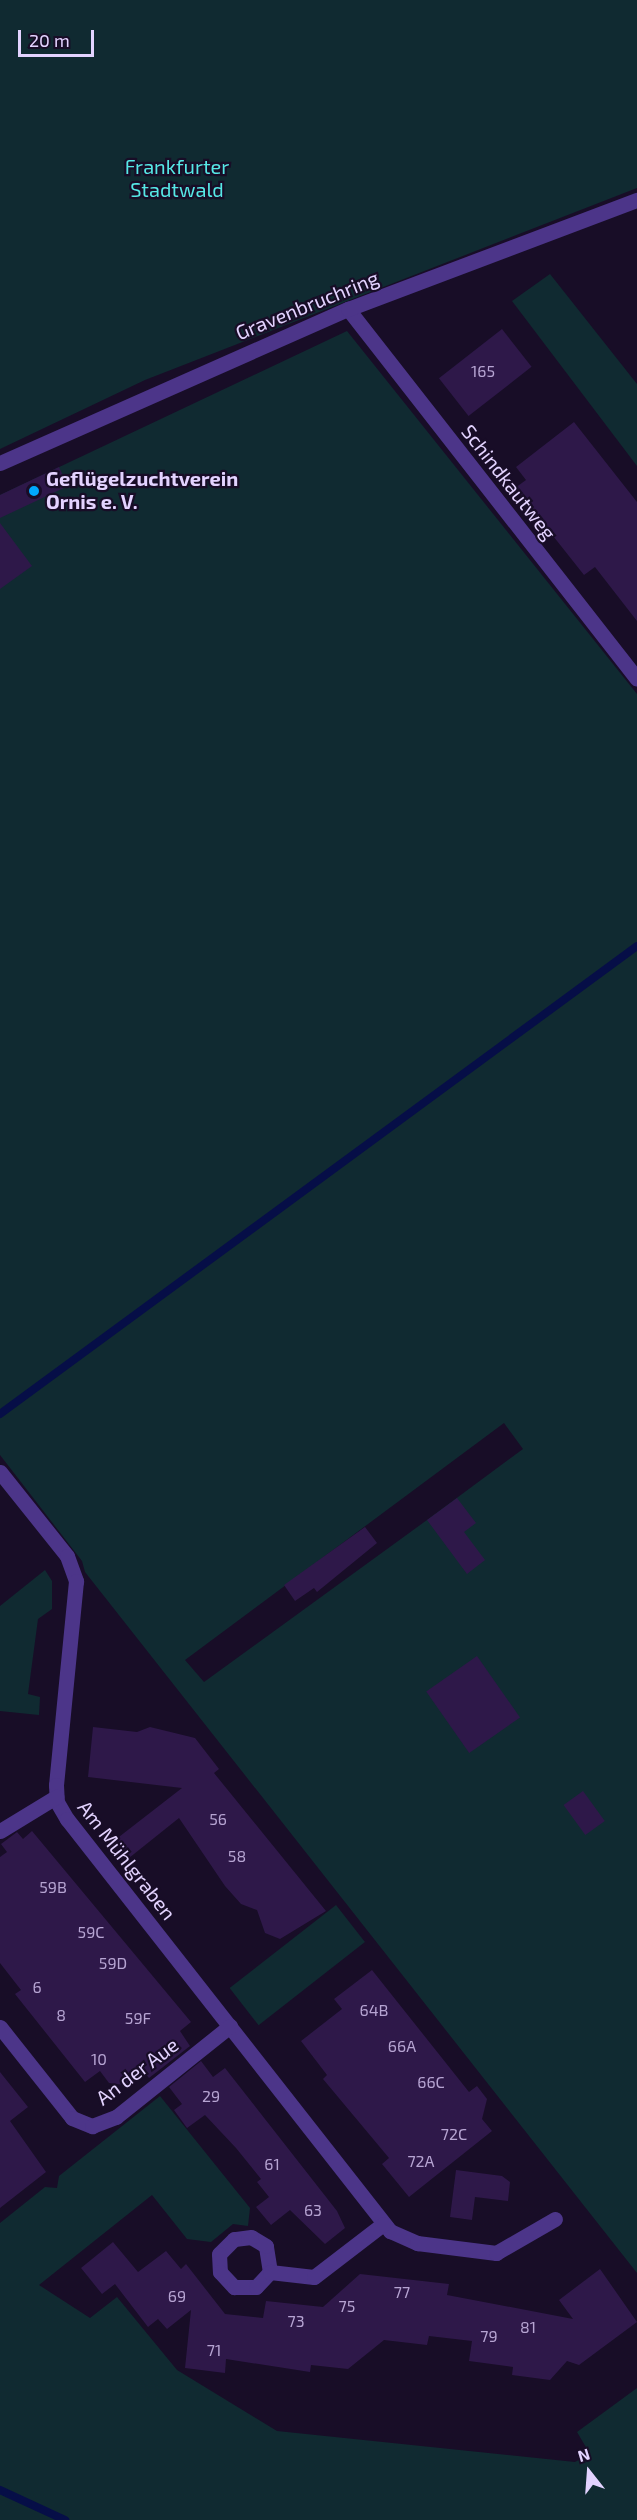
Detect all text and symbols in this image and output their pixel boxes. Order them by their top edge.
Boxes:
scale bar [21,18,98,56]
text: 20 m [29,29,70,51]
park label: Frankfurter Stadtwald [125,154,229,201]
street label: Gravenbruchring [232,265,382,345]
house number: 165 [471,361,495,381]
street label: Schindkautweg [457,420,561,544]
place label: Geflügelzuchtverein Ornis e. V. [46,467,238,514]
marker: Geflügelzuchtverein Ornis e. V. [27,484,41,498]
street label: Am Mühlgraben [73,1796,181,1924]
house number: 56 [209,1809,227,1829]
house number: 58 [228,1846,246,1866]
house number: 59B [39,1877,67,1897]
house number: 59C [78,1922,104,1942]
house number: 59D [99,1953,127,1973]
house number: 6 [32,1977,42,1997]
house number: 64B [360,2000,388,2020]
house number: 8 [56,2005,66,2025]
house number: 59F [125,2008,151,2028]
street label: An der Aue [91,2032,183,2110]
house number: 66A [388,2036,416,2056]
house number: 10 [91,2049,107,2069]
house number: 66C [417,2072,445,2092]
house number: 29 [202,2086,220,2106]
house number: 72C [441,2124,467,2144]
house number: 72A [407,2151,435,2171]
house number: 61 [264,2154,280,2174]
house number: 63 [304,2200,322,2220]
house number: 77 [394,2282,410,2302]
house number: 69 [168,2286,186,2306]
house number: 75 [339,2296,355,2316]
house number: 73 [287,2311,305,2331]
house number: 81 [520,2317,536,2337]
house number: 79 [480,2326,498,2346]
house number: 71 [207,2340,221,2360]
north arrow [559,2442,619,2502]
text: N [575,2444,592,2465]

